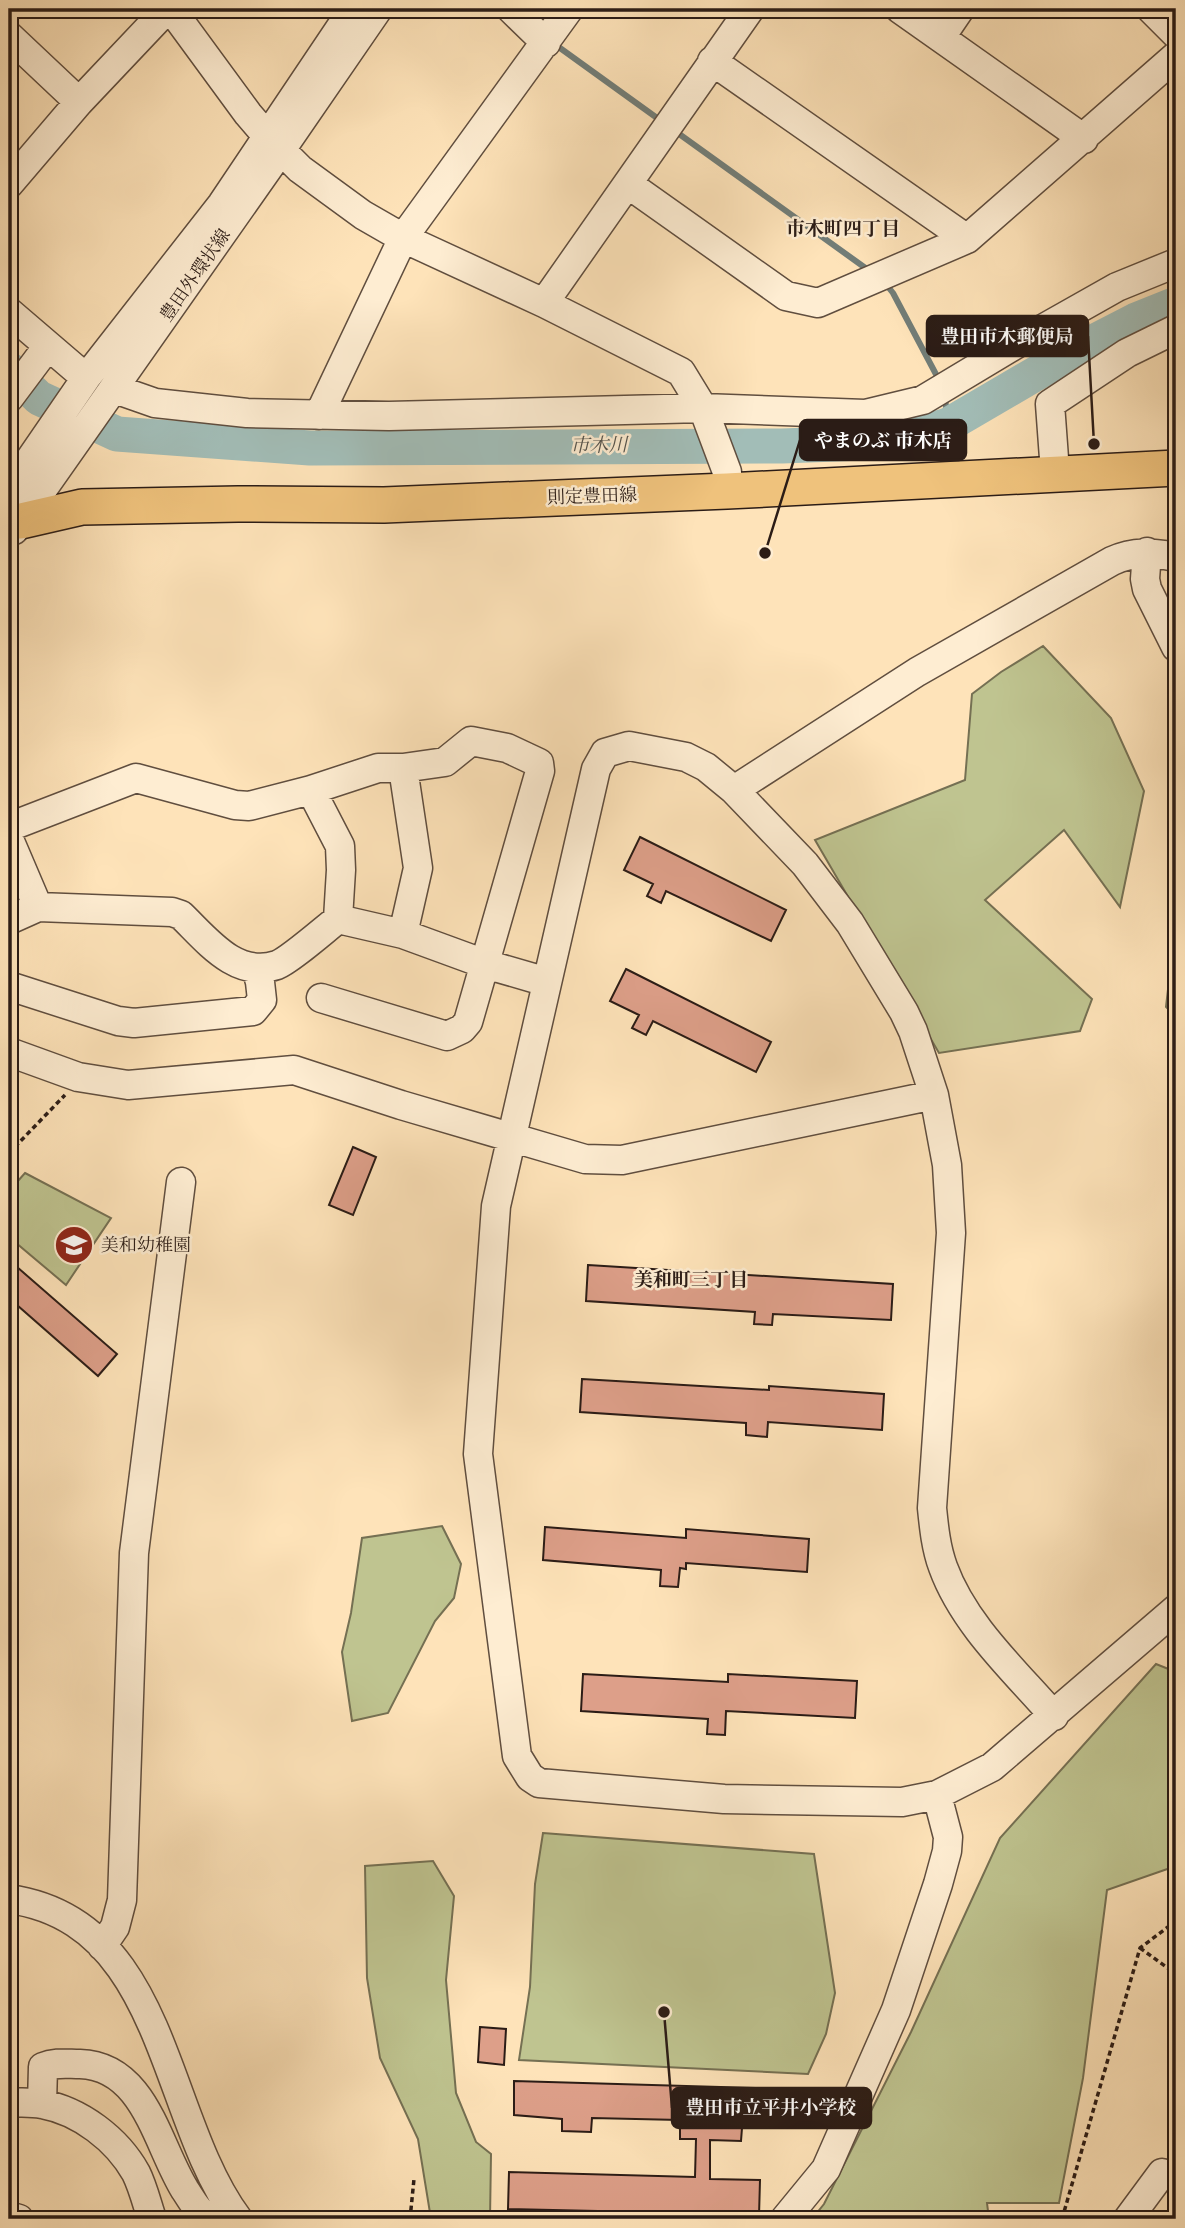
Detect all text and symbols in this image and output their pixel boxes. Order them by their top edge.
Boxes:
district label: 市木町四丁目 [786,217,900,240]
street label: 豊田外環状線 [155,224,235,326]
callout: 豊田市木郵便局 [927,316,1088,356]
text: 豊田市木郵便局 [940,325,1074,348]
callout: やまのぶ 市木店 [800,420,966,460]
text: やまのぶ 市木店 [814,429,952,452]
water label: 市木川 [570,433,630,457]
street label: 則定豊田線 [547,483,637,509]
school or university icon: 美和幼稚園 [53,1224,95,1266]
place label: 美和幼稚園 [101,1234,191,1256]
district label: 美和町三丁目 [634,1268,748,1291]
callout: 豊田市立平井小学校 [672,2088,871,2128]
text: 豊田市立平井小学校 [685,2096,857,2119]

